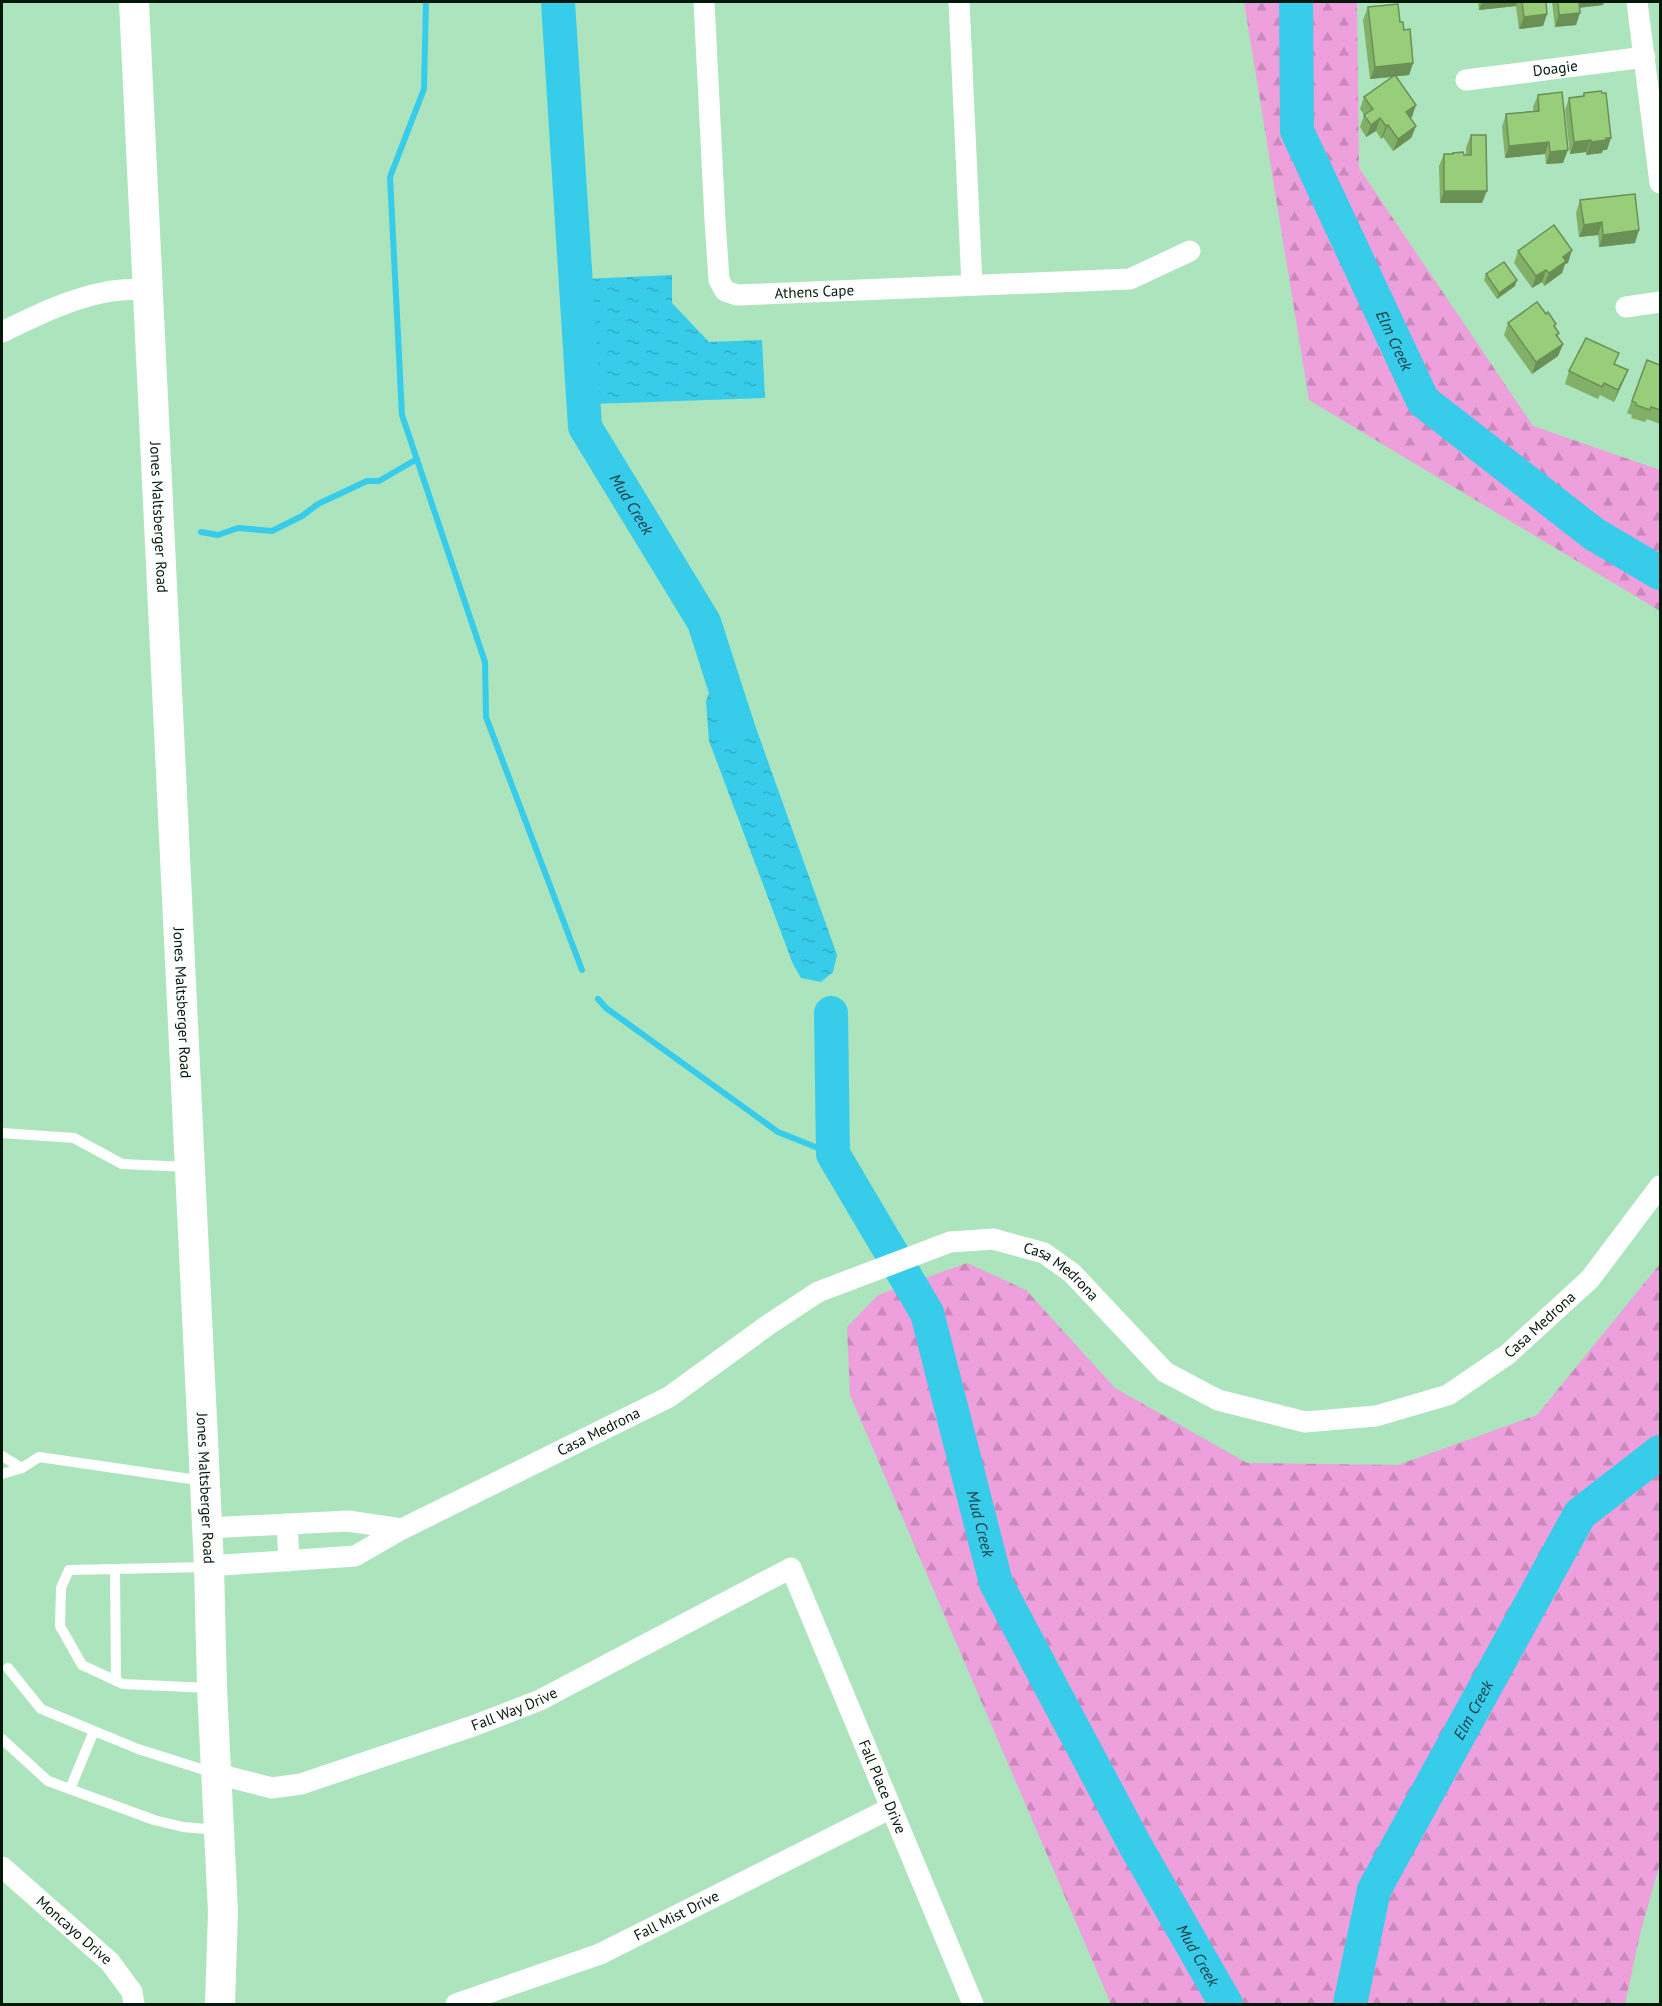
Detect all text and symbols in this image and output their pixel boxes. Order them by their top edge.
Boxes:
street label: Doagie [1532,56,1579,80]
street label: Athens Cape [774,280,854,302]
water label: Elm Creek [1372,307,1418,375]
street label: Jones Maltsberger Road [146,440,172,593]
water label: Mud Creek [606,470,659,539]
street label: Jones Maltsberger Road [169,926,196,1079]
street label: Casa Medrona [1022,1238,1103,1304]
street label: Casa Medrona [1500,1287,1579,1362]
street label: Casa Medrona [554,1403,643,1460]
street label: Jones Maltsberger Road [193,1411,219,1564]
water label: Mud Creek [963,1488,999,1560]
water label: Elm Creek [1448,1676,1497,1743]
street label: Fall Way Drive [468,1683,560,1735]
street label: Fall Place Drive [855,1737,911,1836]
street label: Fall Mist Drive [630,1886,722,1945]
street label: Moncayo Drive [33,1892,116,1969]
water label: Mud Creek [1172,1921,1224,1990]

